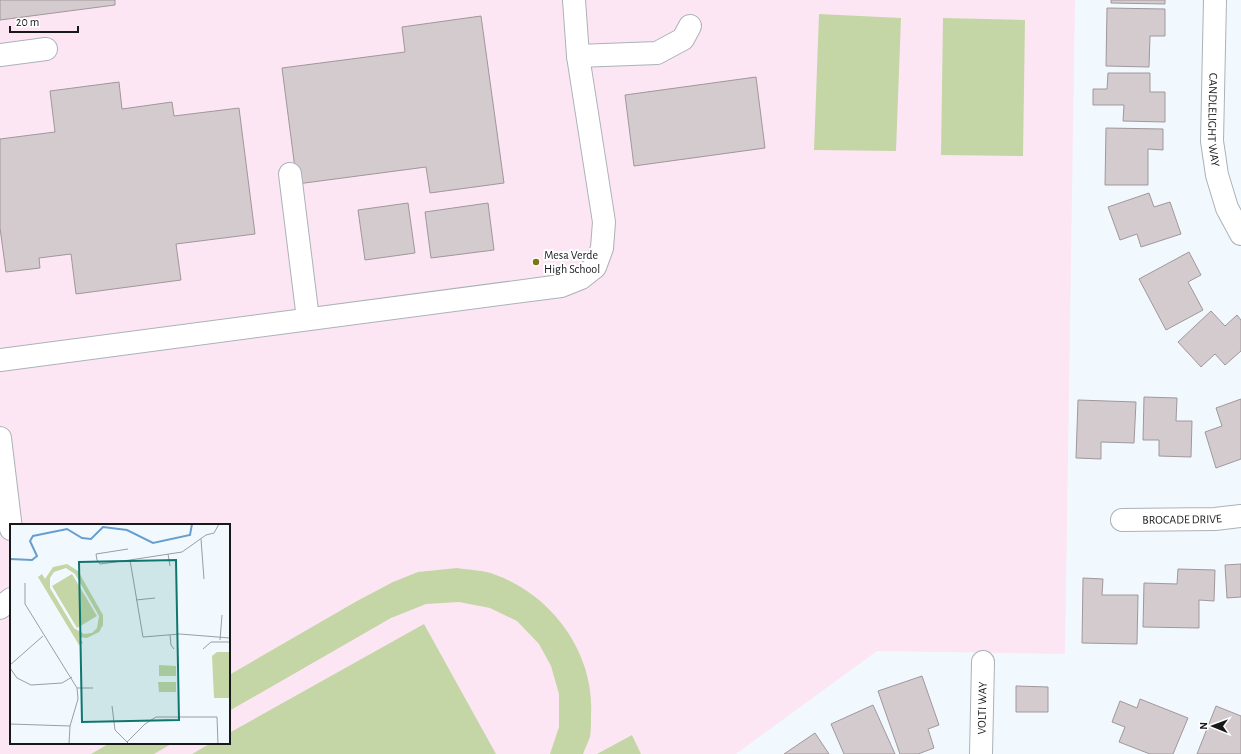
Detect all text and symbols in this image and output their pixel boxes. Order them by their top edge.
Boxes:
scale bar [10,8,78,34]
text: 20 m [16,16,39,28]
street label: CANDLELIGHT WAY [1206,73,1222,168]
place label: Mesa Verde High School [544,249,600,275]
marker: Mesa Verde High School [531,257,541,267]
street label: BROCADE DRIVE [1142,512,1223,526]
inset map [10,524,230,744]
street label: VOLTI WAY [975,681,989,735]
north arrow [1193,706,1233,746]
text: N [1198,722,1209,730]

